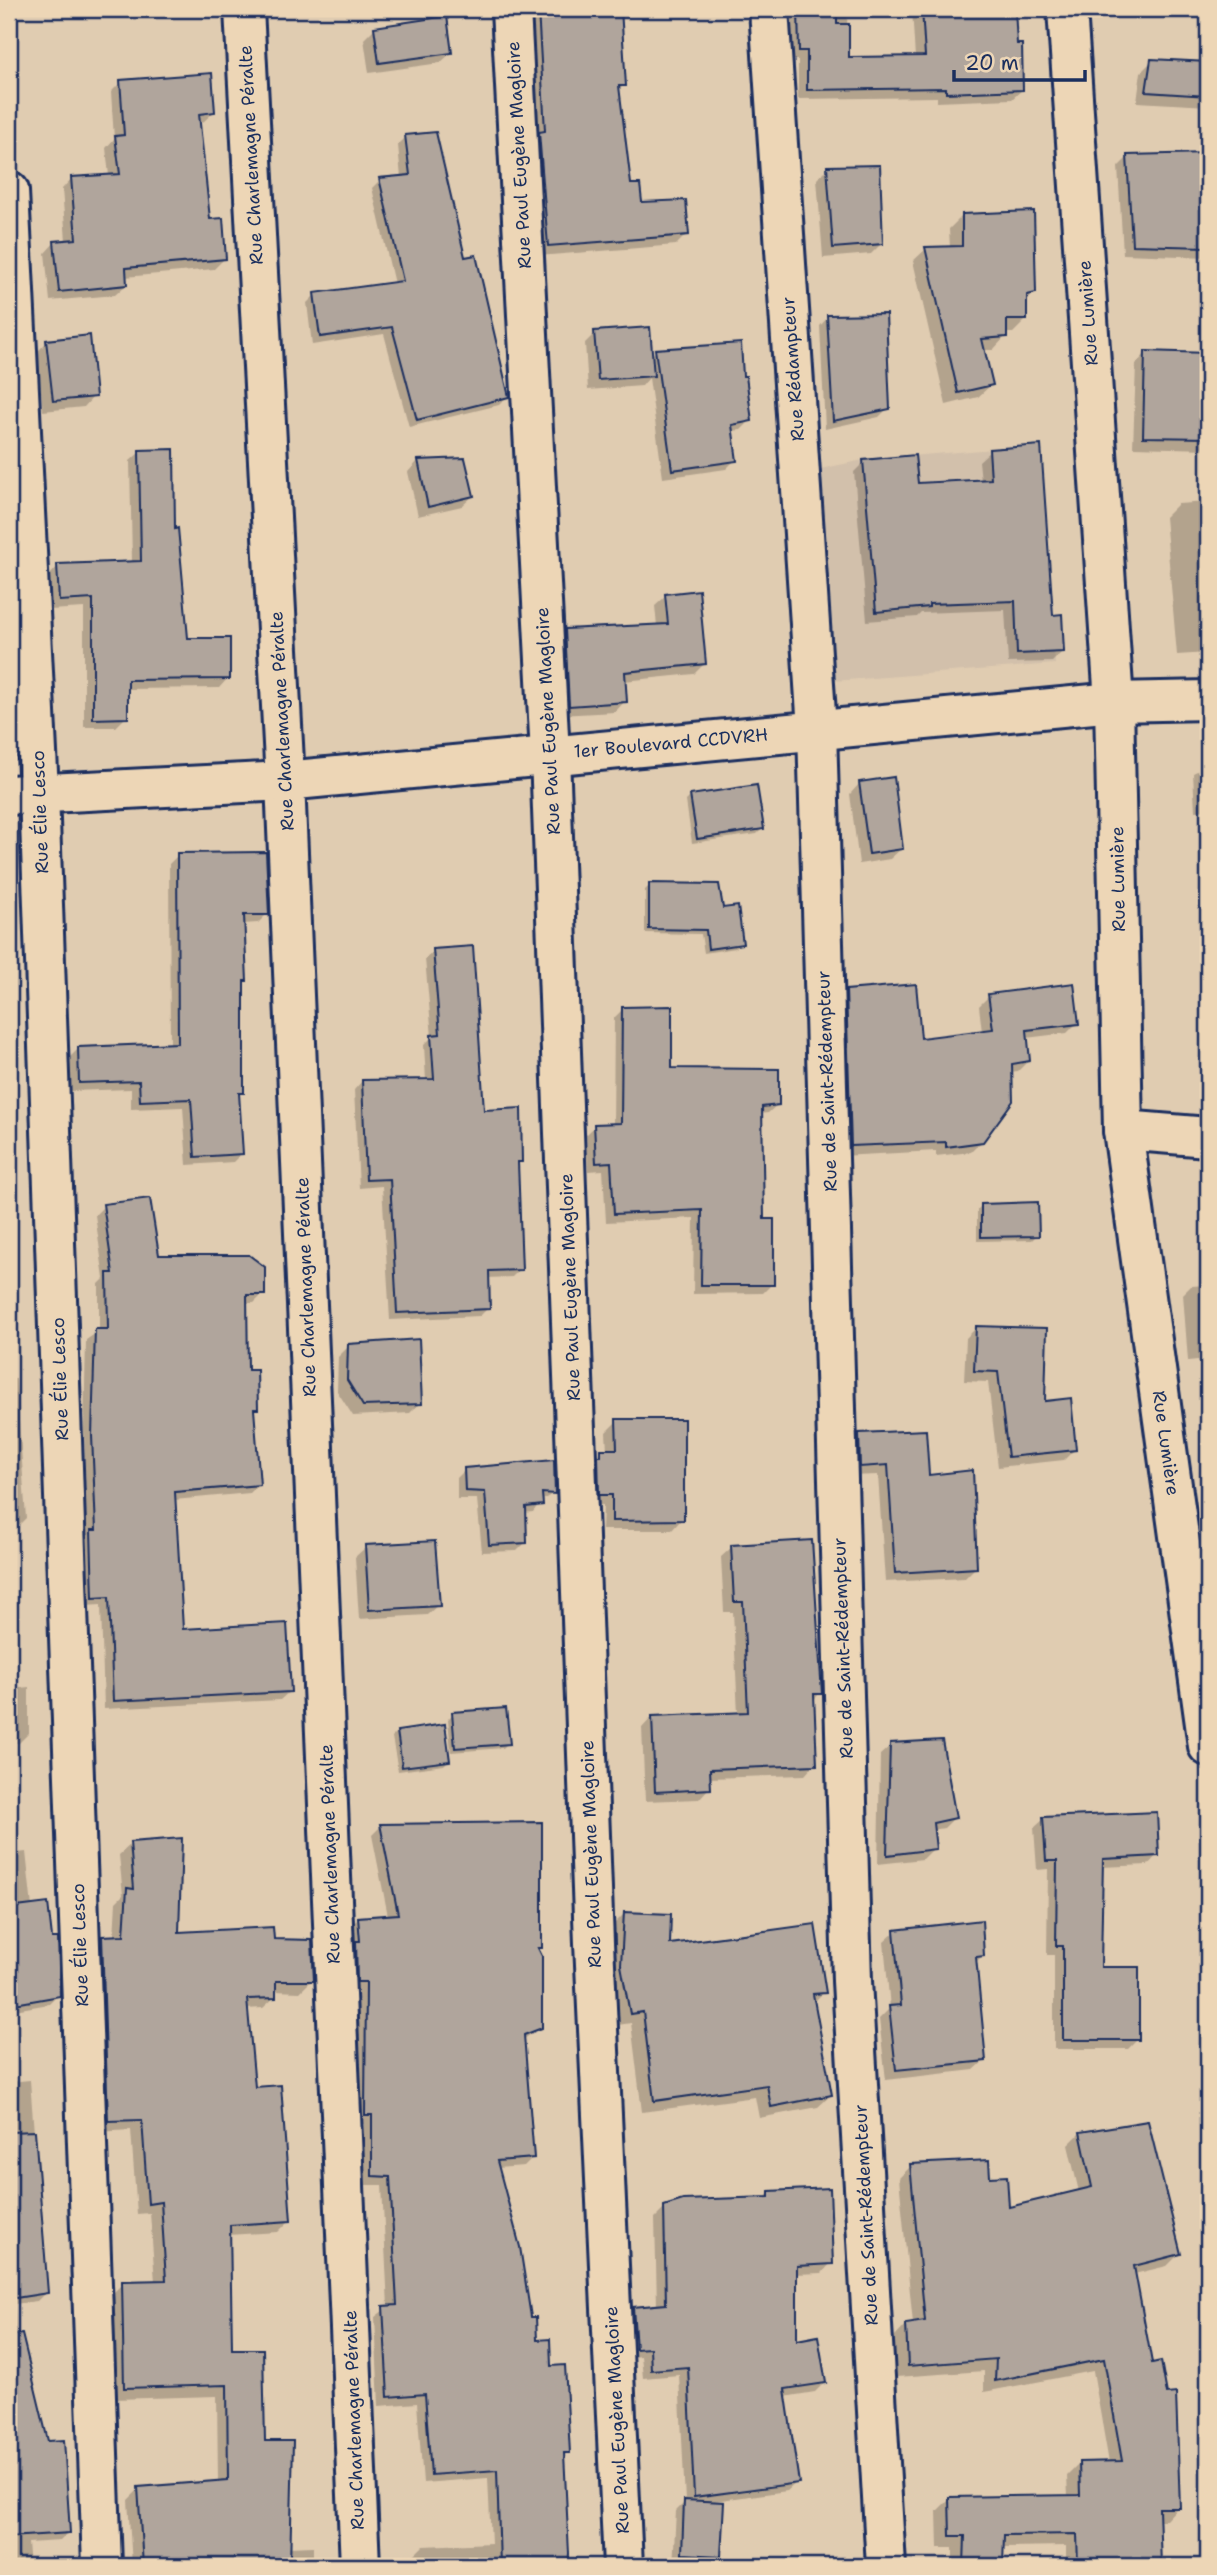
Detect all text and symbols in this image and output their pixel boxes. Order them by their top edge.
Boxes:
scale bar [954,38,1086,82]
street label: Rue Paul Eugène Magloire [501,41,537,269]
street label: Rue Charlemagne Péralte [233,44,269,266]
text: 20 m [965,49,1019,77]
street label: Rue Lumière [1072,259,1104,367]
street label: Rue Rédampteur [776,296,810,442]
street label: Rue Paul Eugène Magloire [530,607,566,835]
street label: Rue Charlemagne Péralte [264,610,300,832]
street label: 1er Boulevard CCDVRH [573,723,769,763]
street label: Rue Élie Lesco [26,750,54,874]
street label: Rue Lumière [1105,826,1131,932]
street label: Rue de Saint-Rédempteur [811,970,843,1192]
street label: Rue Paul Eugène Magloire [554,1173,586,1401]
street label: Rue Charlemagne Péralte [290,1177,322,1397]
street label: Rue Élie Lesco [46,1317,74,1441]
street label: Rue Lumière [1147,1389,1185,1497]
street label: Rue de Saint-Rédempteur [827,1537,859,1759]
street label: Rue Paul Eugène Magloire [575,1740,607,1968]
street label: Rue Charlemagne Péralte [314,1744,346,1964]
street label: Rue Élie Lesco [66,1883,94,2007]
street label: Rue de Saint-Rédempteur [848,2104,884,2326]
street label: Rue Paul Eugène Magloire [599,2306,635,2534]
street label: Rue Charlemagne Péralte [338,2310,370,2530]

